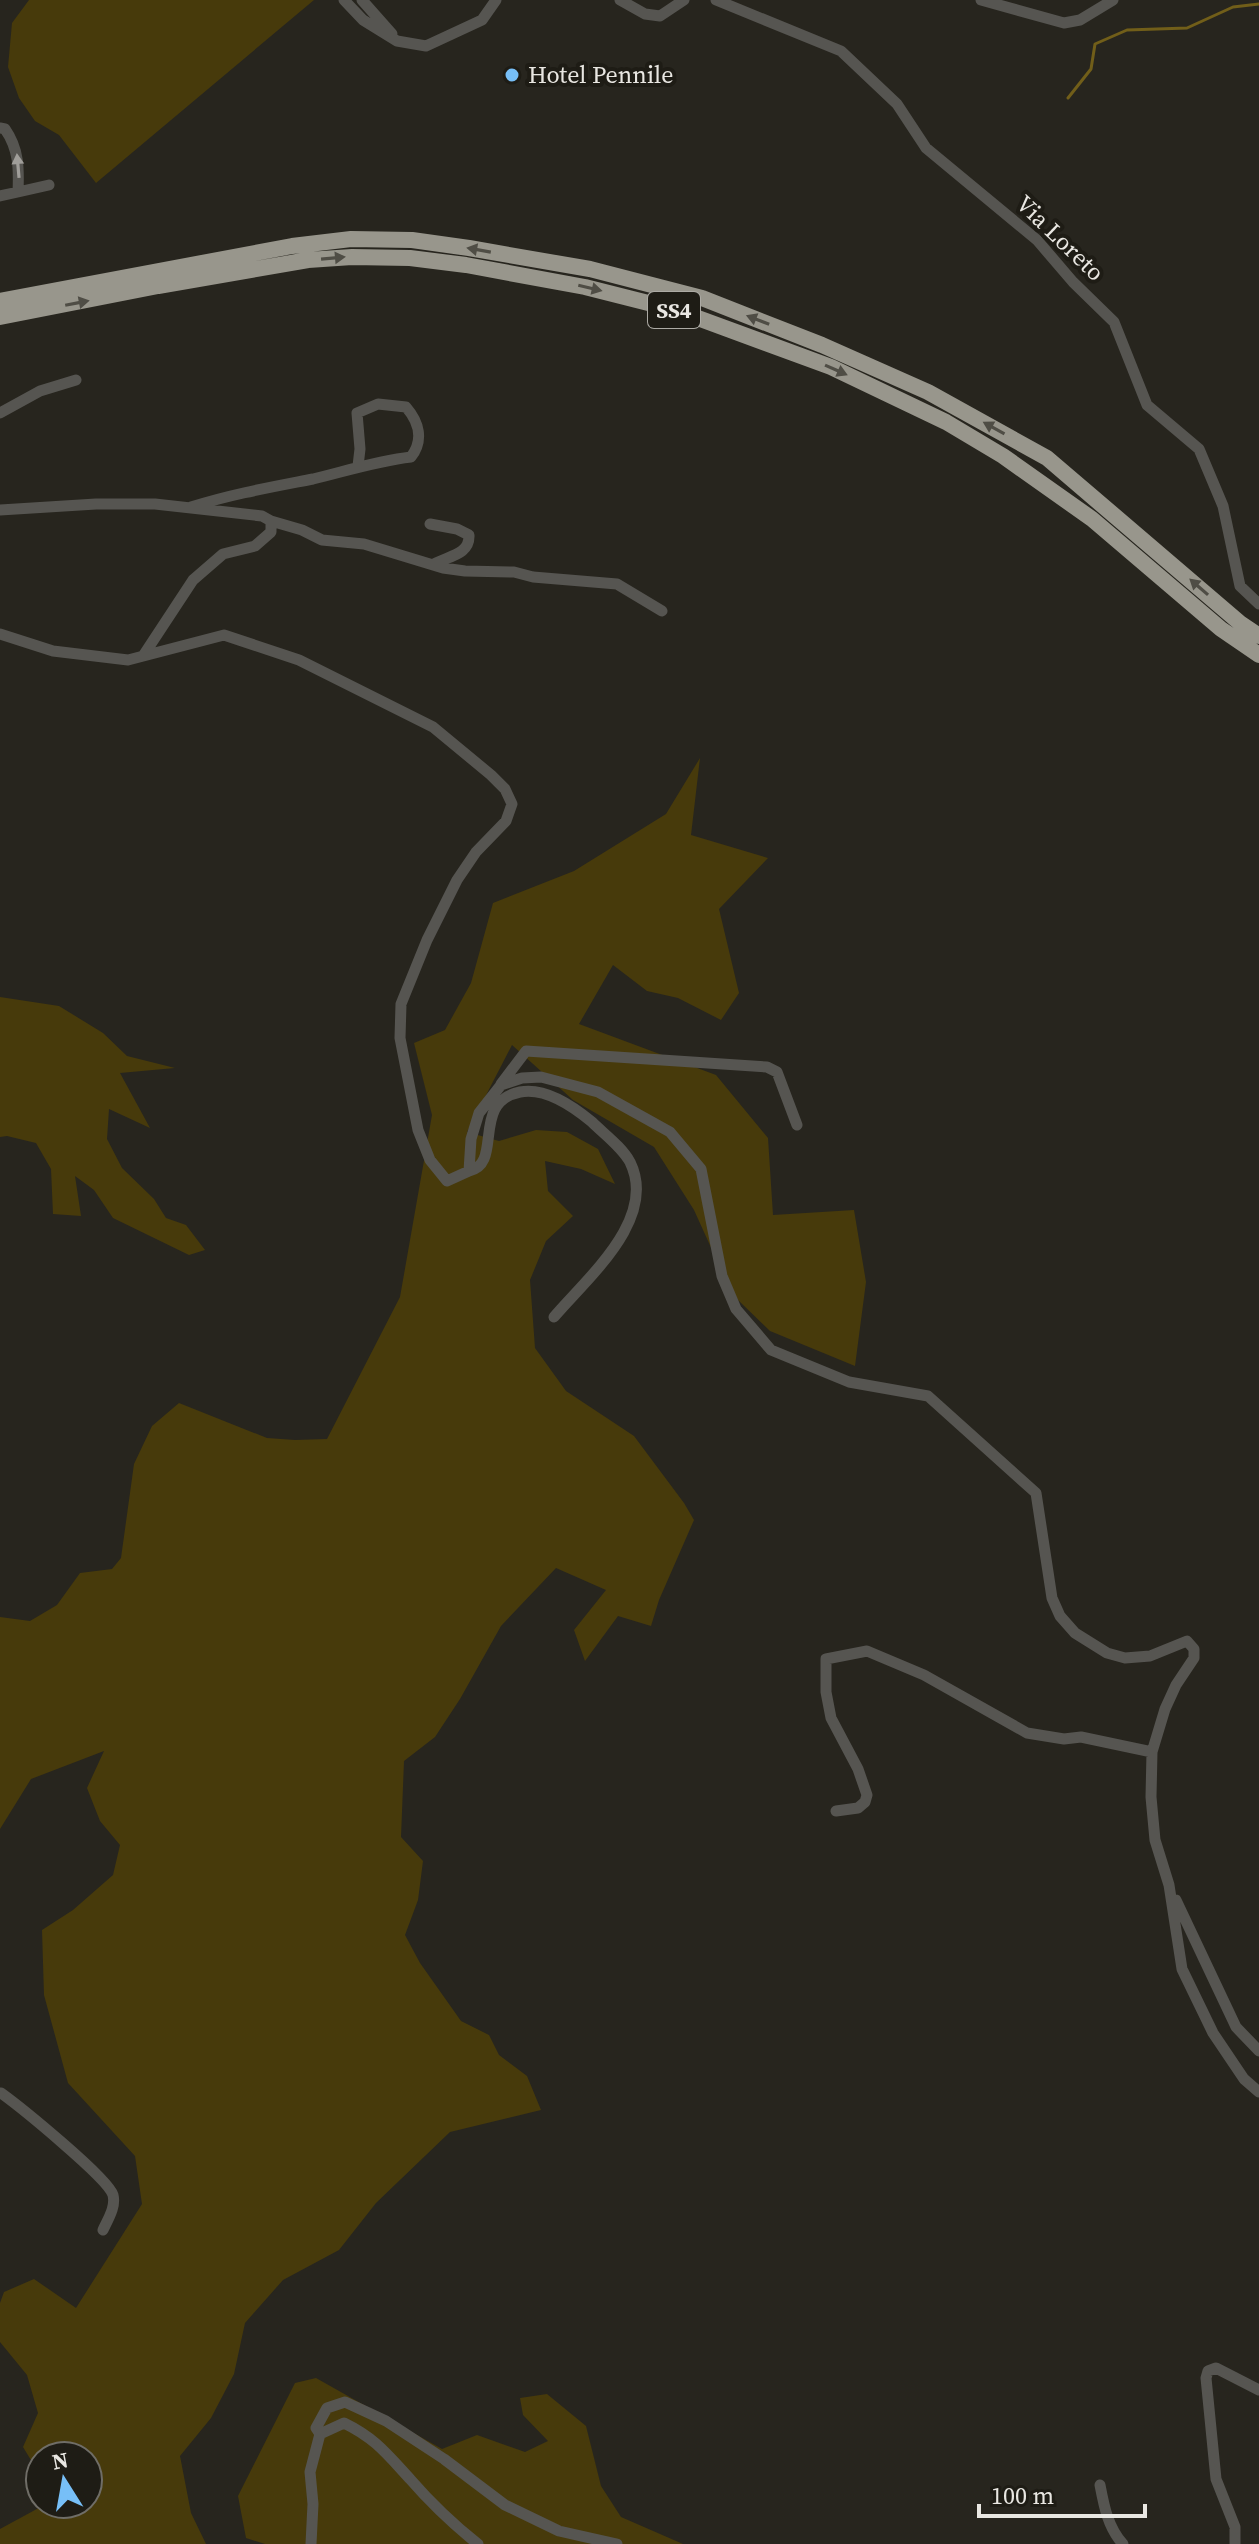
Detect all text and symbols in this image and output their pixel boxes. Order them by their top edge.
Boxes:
place label: Hotel Pennile [528,58,673,91]
marker: Hotel Pennile [503,66,521,84]
one-way arrow [11,153,24,178]
street label: Via Loreto [1009,187,1112,288]
one-way arrow [466,243,491,255]
one-way arrow [321,252,346,265]
one-way arrow [578,283,603,295]
road number: SS4 [648,292,700,328]
one-way arrow [64,296,89,308]
one-way arrow [746,313,770,326]
one-way arrow [825,363,848,377]
one-way arrow [982,422,1005,435]
one-way arrow [1189,579,1209,596]
north arrow [24,2440,104,2520]
text: N [49,2444,71,2477]
scale bar [979,2468,1145,2518]
text: 100 m [991,2479,1054,2512]

